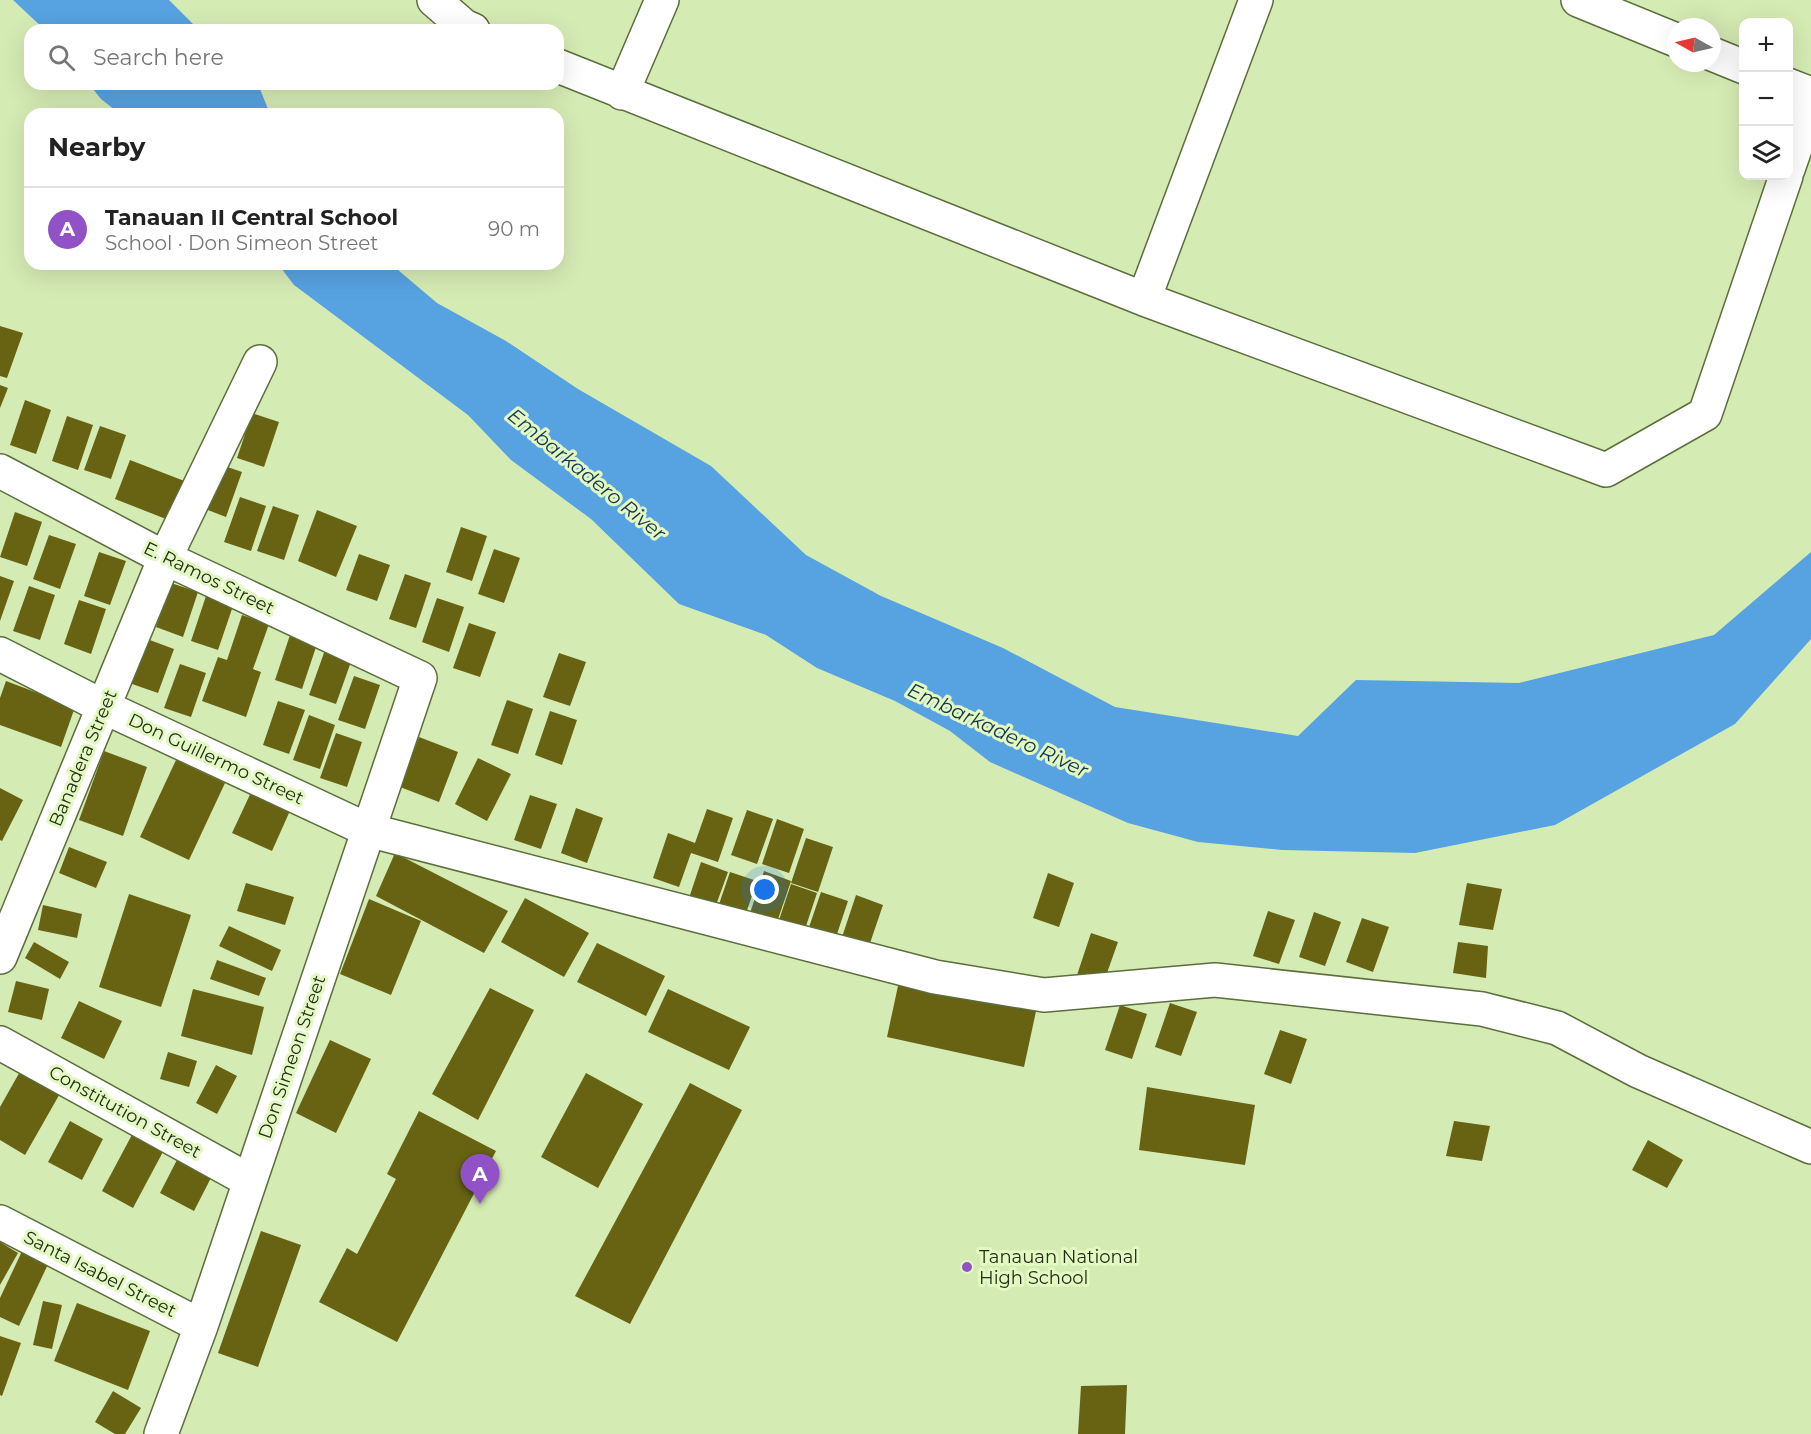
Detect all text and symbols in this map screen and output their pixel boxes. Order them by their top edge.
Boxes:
north arrow [1667,18,1721,72]
map controls [1739,18,1793,180]
button: + [1739,18,1793,72]
search box [24,24,564,90]
icon: search [45,41,78,74]
text: Search here [93,44,224,71]
button: − [1739,72,1793,126]
button: layers [1739,126,1793,180]
text: Nearby [48,131,145,163]
text: Tanauan II Central School [105,204,398,231]
text: A [60,217,75,241]
text: 90 m [488,217,540,241]
text: School · Don Simeon Street [105,231,378,255]
water label: Embarkadero River [503,403,672,546]
street label: E. Ramos Street [140,537,278,619]
water label: Embarkadero River [904,678,1093,783]
street label: Banadera Street [44,686,122,830]
street label: Don Guillermo Street [125,709,307,809]
your location [750,875,779,904]
street label: Don Simeon Street [254,972,330,1142]
street label: Constitution Street [45,1061,205,1163]
pin: A [460,1154,500,1204]
street label: Santa Isabel Street [20,1226,180,1322]
place label: Tanauan National High School [979,1246,1138,1289]
marker: Tanauan National High School [960,1260,974,1274]

